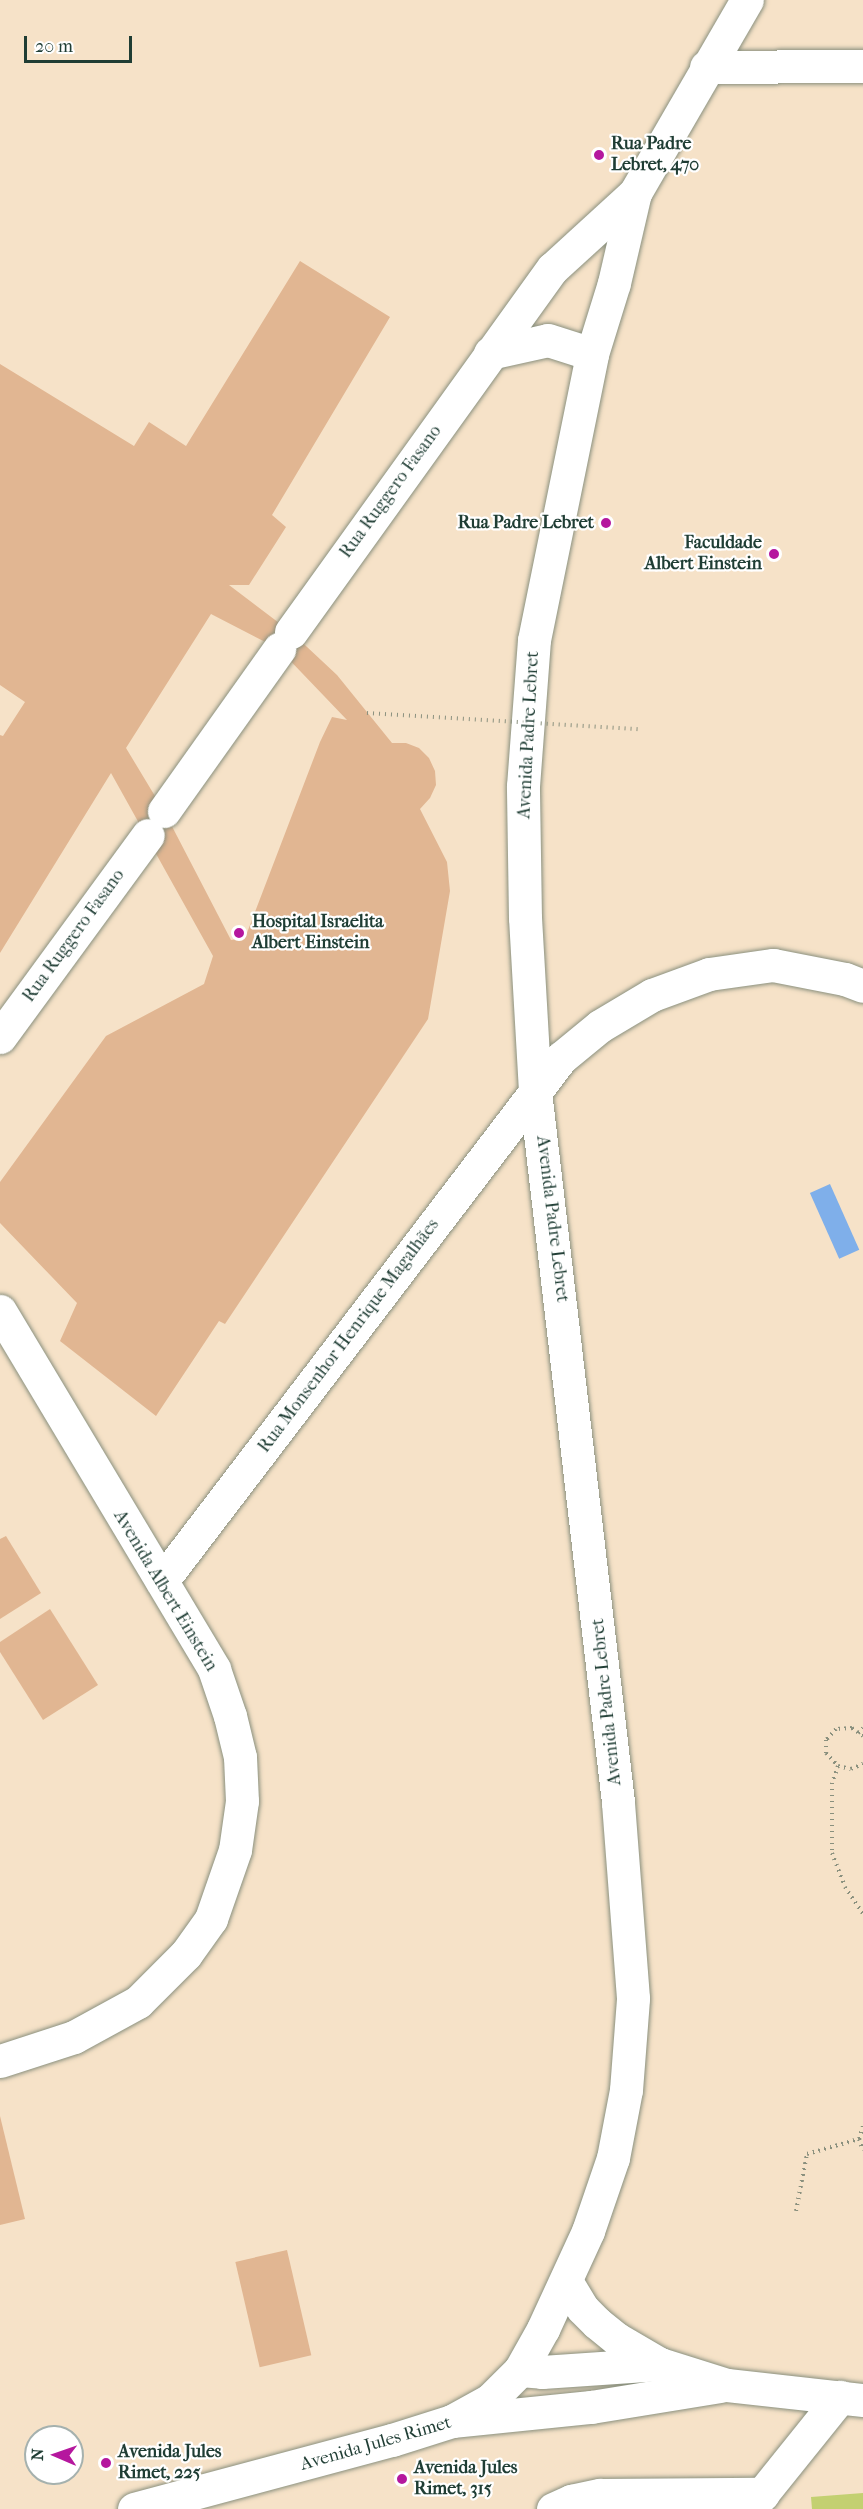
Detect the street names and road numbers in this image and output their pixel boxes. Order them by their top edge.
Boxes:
street label: Rua Ruggero Fasano [336,421,446,563]
street label: Avenida Padre Lebret [514,651,544,819]
street label: Rua Ruggero Fasano [19,865,129,1007]
street label: Avenida Padre Lebret [531,1135,573,1303]
street label: Rua Monsenhor Henrique Magalhães [254,1215,444,1457]
street label: Avenida Albert Einstein [108,1507,222,1675]
street label: Avenida Padre Lebret [587,1618,627,1786]
street label: Avenida Jules Rimet [298,2412,454,2476]

